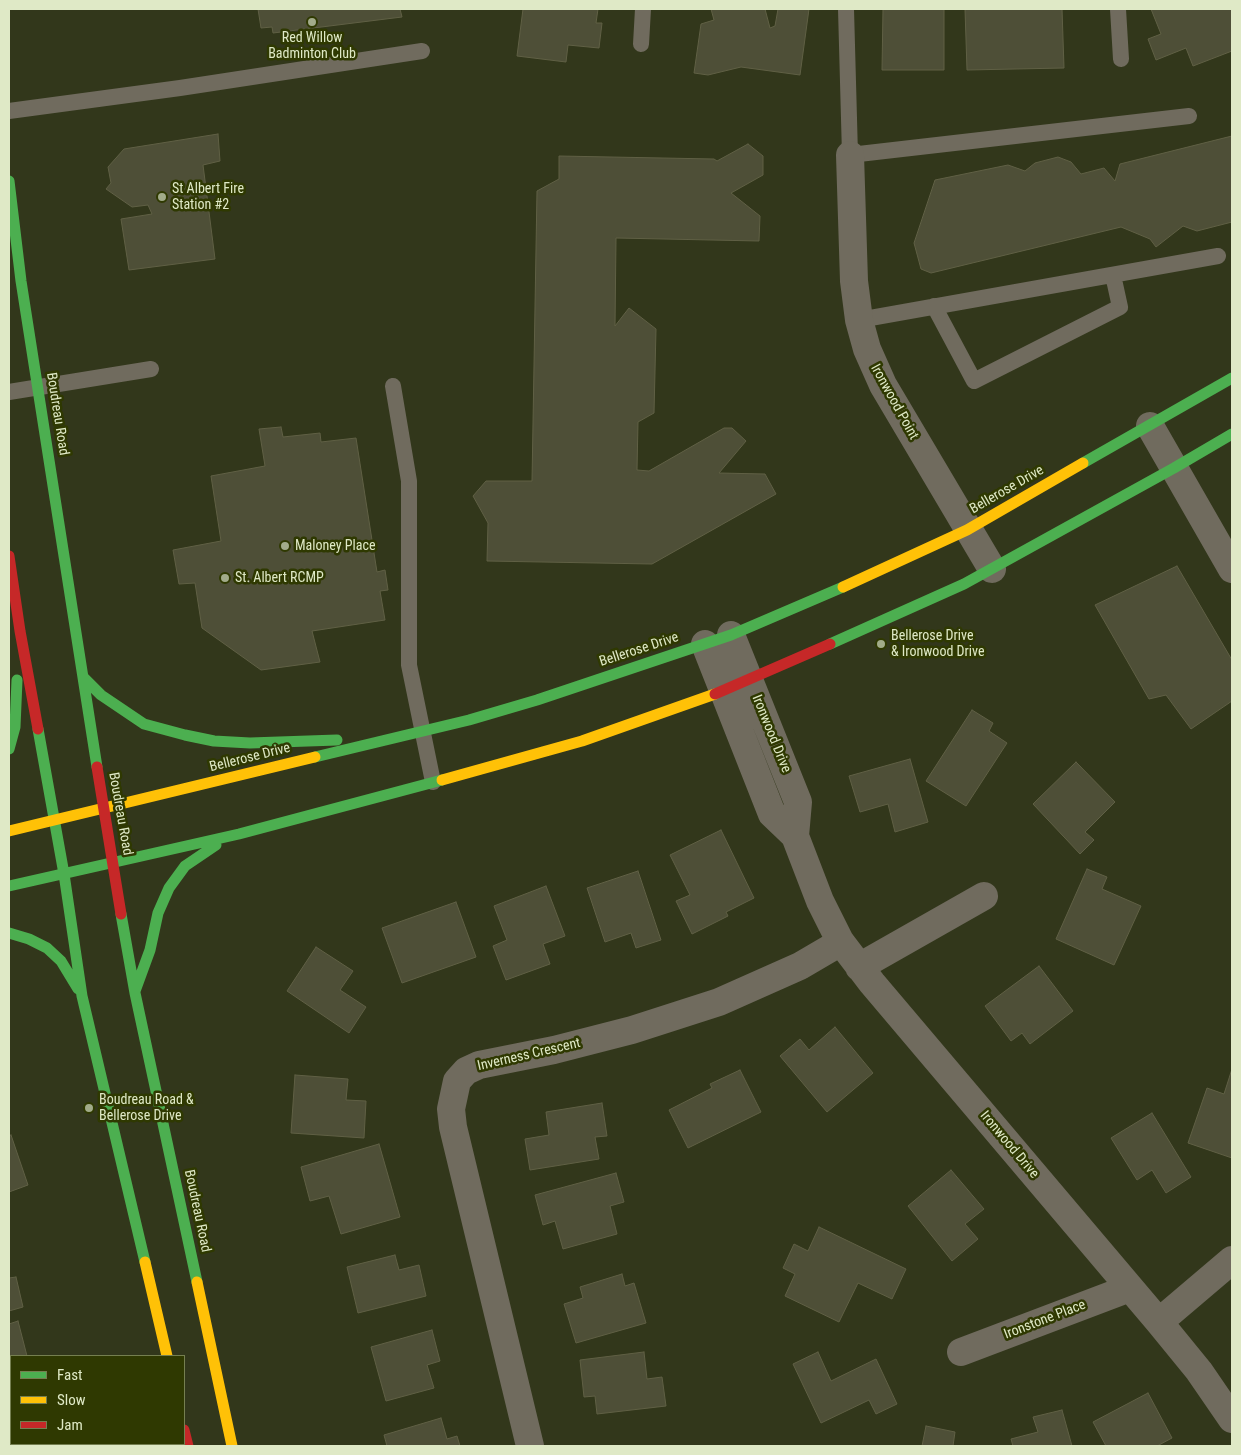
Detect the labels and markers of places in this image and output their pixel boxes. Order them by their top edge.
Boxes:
marker: Red Willow Badminton Club [306,16,318,28]
place label: Red Willow Badminton Club [268,30,356,62]
place label: St Albert Fire Station #2 [172,181,244,213]
marker: St Albert Fire Station #2 [156,191,168,203]
place label: Maloney Place [295,538,376,554]
marker: Maloney Place [279,540,291,552]
place label: St. Albert RCMP [235,570,324,586]
marker: St. Albert RCMP [219,572,231,584]
place label: Bellerose Drive & Ironwood Drive [891,628,985,660]
marker: Bellerose Drive & Ironwood Drive [875,638,887,650]
place label: Boudreau Road & Bellerose Drive [99,1092,194,1124]
marker: Boudreau Road & Bellerose Drive [83,1102,95,1114]

